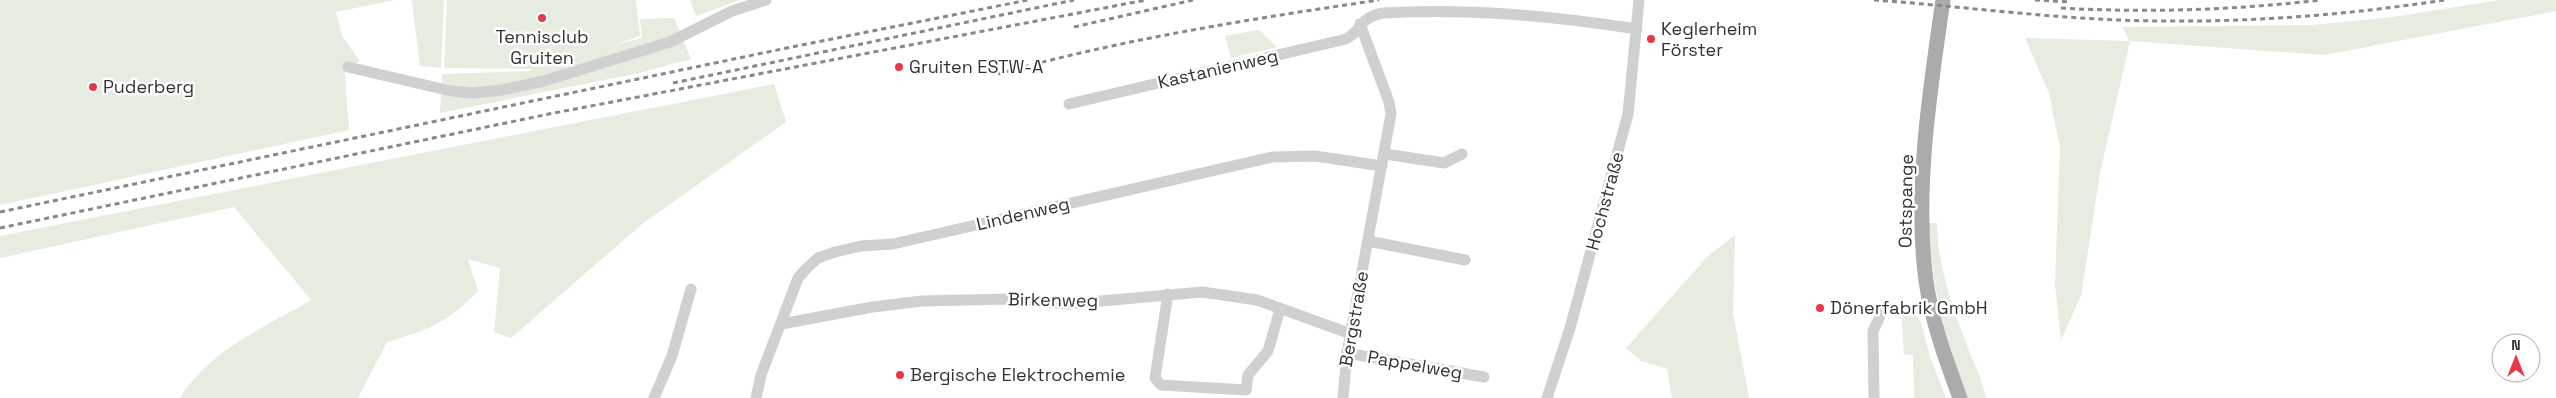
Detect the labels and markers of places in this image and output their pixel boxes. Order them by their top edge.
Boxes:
marker: Tennisclub Gruiten [536,12,548,24]
place label: Keglerheim Förster [1661,17,1757,61]
place label: Tennisclub Gruiten [495,25,589,69]
marker: Keglerheim Förster [1645,33,1657,45]
place label: Gruiten ESTW-A [909,55,1043,78]
marker: Gruiten ESTW-A [893,61,905,73]
place label: Puderberg [103,75,194,98]
marker: Puderberg [87,81,99,93]
place label: Dönerfabrik GmbH [1830,296,1988,319]
marker: Dönerfabrik GmbH [1814,302,1826,314]
place label: Bergische Elektrochemie [910,363,1125,386]
marker: Bergische Elektrochemie [894,369,906,381]

